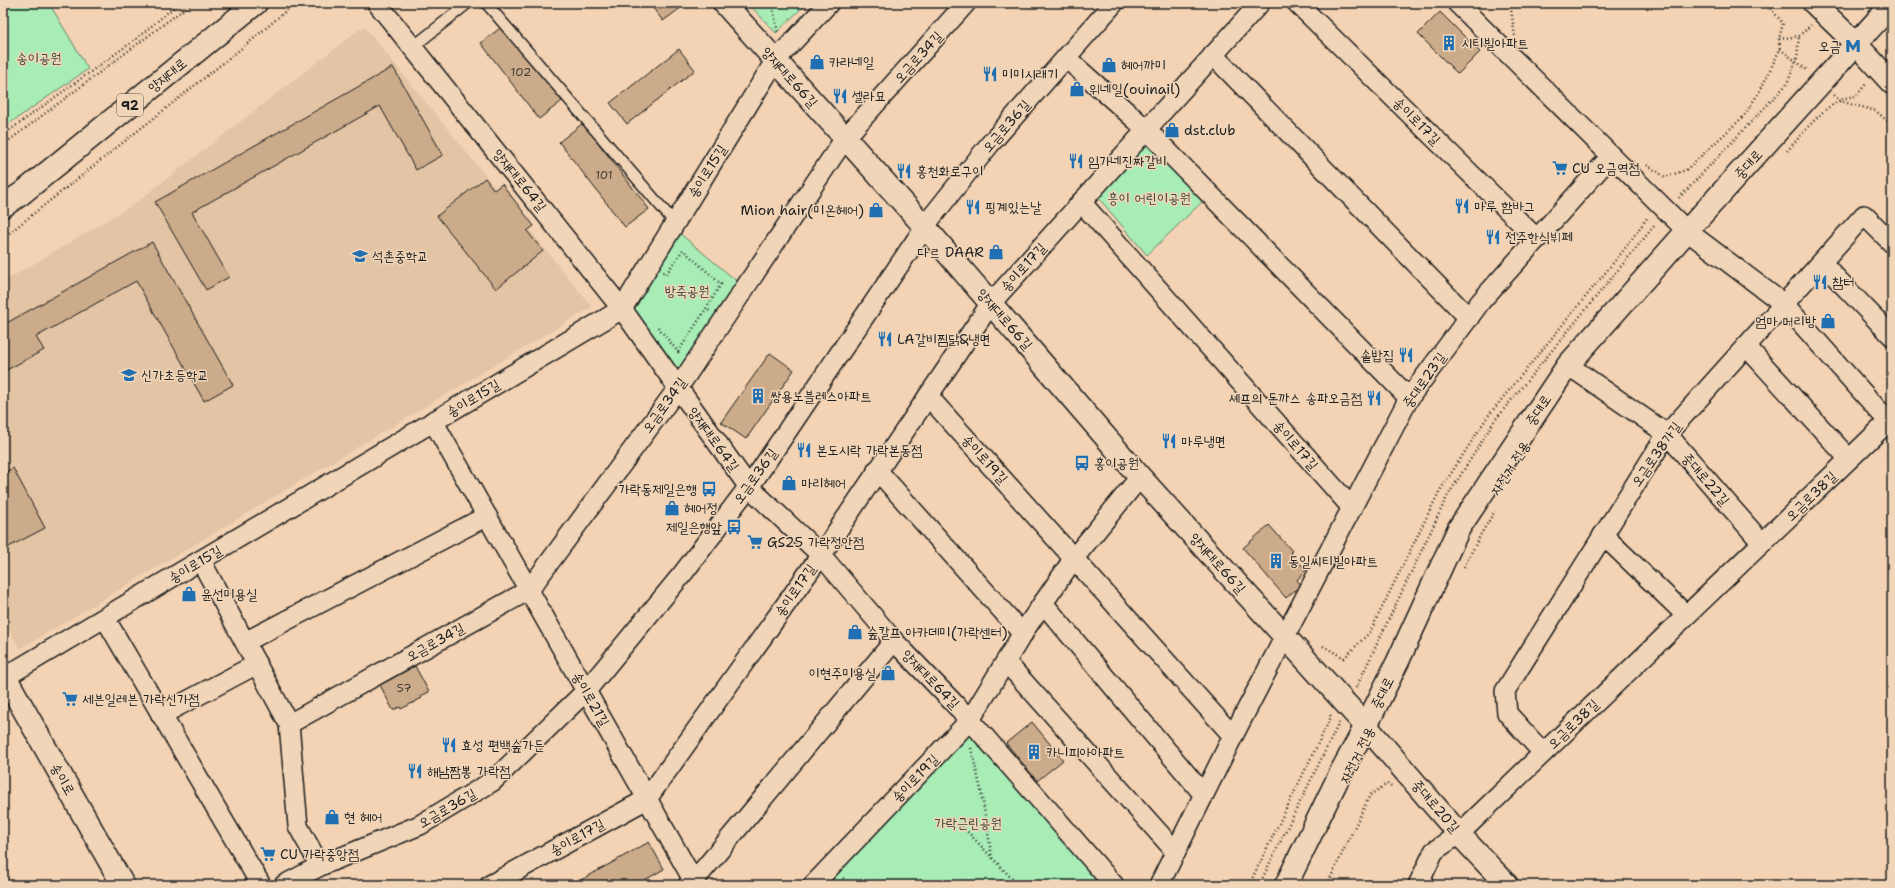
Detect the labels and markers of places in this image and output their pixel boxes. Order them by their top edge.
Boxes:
building icon: 시티빌아파트 [1440,34,1458,52]
place label: 시티빌아파트 [1461,34,1529,52]
place label: 오금 [1818,37,1841,55]
metro station icon: 오금 [1844,37,1862,55]
shop icon: 카라네일 [808,53,826,71]
place label: 카라네일 [829,53,875,71]
shop icon: 헤어까미 [1100,56,1118,74]
place label: 헤어까미 [1121,56,1166,74]
restaurant icon: 미미시래기 [981,65,999,83]
place label: 미미시래기 [1002,65,1058,83]
shop icon: 위네일(ouinail) [1068,80,1086,98]
place label: 위네일(ouinail) [1089,80,1180,98]
restaurant icon: 셀라묘 [831,87,849,105]
place label: 셀라묘 [852,87,886,105]
shop icon: dst.club [1163,121,1181,139]
place label: dst.club [1184,121,1235,139]
restaurant icon: 임가네진짜갈비 [1067,152,1085,170]
place label: 임가네진짜갈비 [1088,152,1167,170]
supermarket icon: CU 오금역점 [1551,159,1569,177]
place label: CU 오금역점 [1572,159,1640,177]
restaurant icon: 홍천화로구이 [895,162,913,180]
place label: 홍천화로구이 [916,162,984,180]
restaurant icon: 마루 함바그 [1453,197,1471,215]
place label: 마루 함바그 [1474,197,1535,215]
restaurant icon: 핑계있는날 [964,198,982,216]
place label: 핑계있는날 [985,198,1042,216]
place label: Mion hair(미온헤어) [741,201,864,219]
shop icon: Mion hair(미온헤어) [867,201,885,219]
restaurant icon: 전주한식뷔페 [1484,228,1502,246]
place label: 전주한식뷔페 [1505,228,1573,246]
place label: 다르 DAAR [918,243,984,261]
shop icon: 다르 DAAR [987,243,1005,261]
school or university icon: 석촌중학교 [351,247,369,265]
place label: 석촌중학교 [372,247,428,265]
restaurant icon: 참터 [1811,273,1829,291]
place label: 참터 [1832,273,1855,291]
place label: 엄마 머리방 [1755,312,1817,330]
shop icon: 엄마 머리방 [1819,312,1837,330]
restaurant icon: LA갈비찜닭&냉면 [876,330,894,348]
place label: LA갈비찜닭&냉면 [897,330,991,348]
place label: 솥밥집 [1360,346,1394,364]
restaurant icon: 솥밥집 [1397,346,1415,364]
school or university icon: 신가초등학교 [120,366,138,384]
place label: 신가초등학교 [141,366,209,384]
building icon: 쌍용노블레스아파트 [749,387,767,405]
place label: 쌍용노블레스아파트 [770,387,871,405]
place label: 셰프의 돈까스 송파오금점 [1229,389,1362,407]
restaurant icon: 셰프의 돈까스 송파오금점 [1365,389,1383,407]
restaurant icon: 마루냉면 [1160,432,1178,450]
place label: 마루냉면 [1181,432,1226,450]
restaurant icon: 본도시락 가락본동점 [795,441,813,459]
place label: 본도시락 가락본동점 [816,441,922,459]
bus stop icon: 홍이공원 [1073,454,1091,472]
place label: 홍이공원 [1094,454,1139,472]
shop icon: 마리헤어 [780,474,798,492]
place label: 마리헤어 [801,474,846,492]
place label: 가락동제일은행 [618,480,697,498]
bus stop icon: 가락동제일은행 [700,480,718,498]
shop icon: 헤어정 [663,499,681,517]
place label: 헤어정 [684,499,718,517]
place label: 제일은행앞 [666,518,722,536]
bus stop icon: 제일은행앞 [725,518,743,536]
supermarket icon: GS25 가락정안점 [746,533,764,551]
place label: GS25 가락정안점 [767,533,864,551]
building icon: 동일씨티빌아파트 [1267,552,1285,570]
place label: 동일씨티빌아파트 [1288,552,1378,570]
shop icon: 윤선미용실 [180,585,198,603]
place label: 윤선미용실 [201,585,257,603]
shop icon: 숲칼프 아카데미(가락센터) [846,623,864,641]
place label: 숲칼프 아카데미(가락센터) [867,623,1008,641]
place label: 이현주미용실 [808,664,876,682]
shop icon: 이현주미용실 [879,664,897,682]
supermarket icon: 세븐일레븐 가락신가점 [61,690,79,708]
place label: 세븐일레븐 가락신가점 [82,690,199,708]
restaurant icon: 효성 편백숲가든 [440,736,458,754]
place label: 효성 편백숲가든 [461,736,545,754]
building icon: 카니피아아파트 [1025,743,1043,761]
place label: 카니피아아파트 [1046,743,1125,761]
restaurant icon: 해남짬뽕 가락점 [406,762,424,780]
place label: 해남짬뽕 가락점 [427,762,511,780]
shop icon: 현 헤어 [323,808,341,826]
place label: 현 헤어 [344,808,383,826]
supermarket icon: CU 가락중앙점 [259,845,277,863]
place label: CU 가락중앙점 [280,845,359,863]

